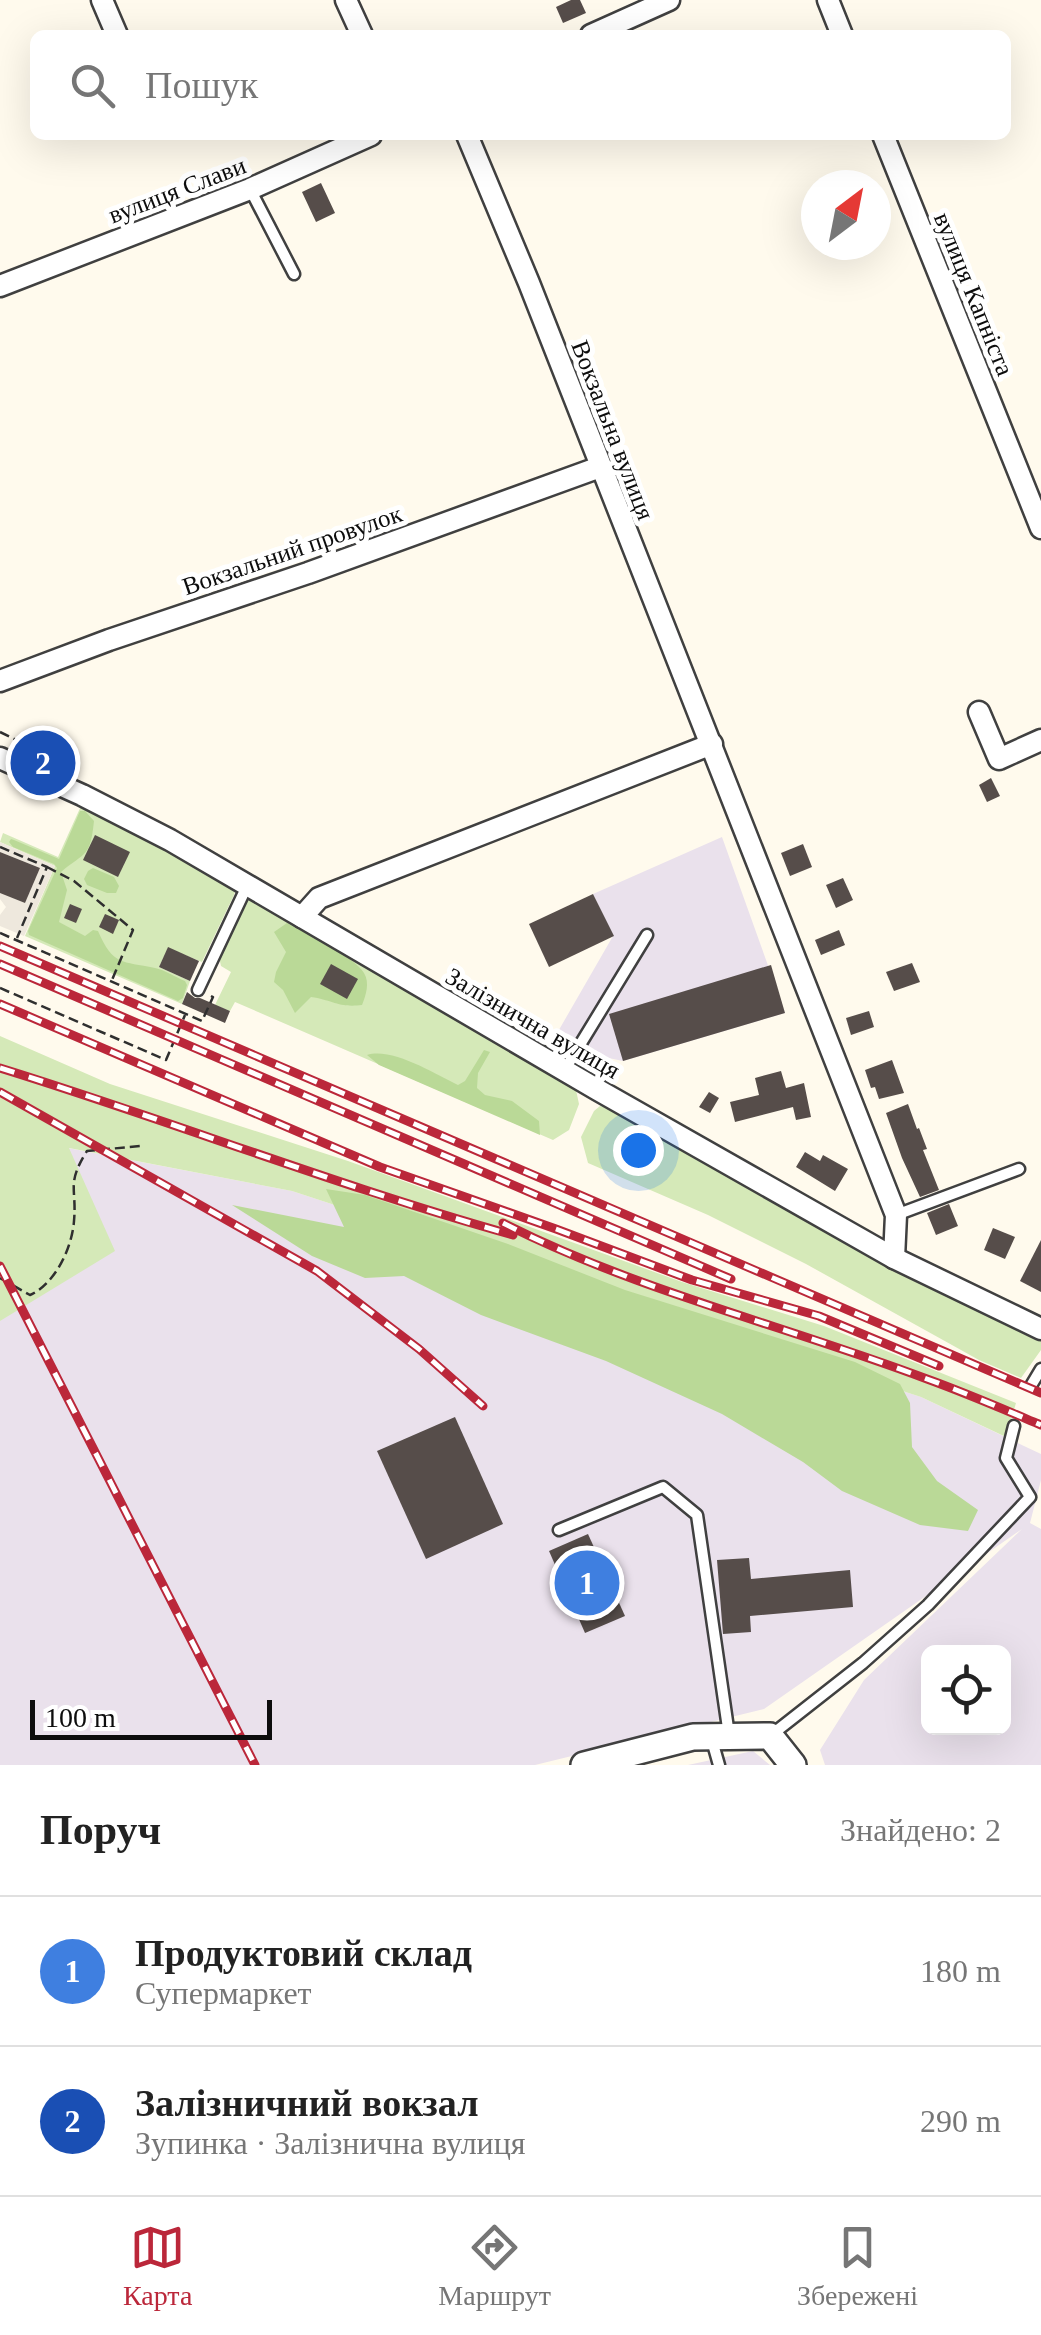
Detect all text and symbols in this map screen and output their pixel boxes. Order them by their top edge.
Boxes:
search box [30,30,1011,140]
icon: search [65,58,120,113]
text: Пошук [145,64,258,106]
street label: вулиця Слави [105,151,249,229]
north arrow [801,170,891,260]
street label: вулиця Капніста [929,208,1019,380]
street label: Вокзальна вулиця [566,337,660,524]
street label: Вокзальний провулок [179,499,406,600]
pin: 2 [10,726,76,800]
street label: Залізнична вулиця [441,962,625,1084]
your location [613,1125,664,1176]
pin: 1 [554,1546,620,1620]
map controls [921,1645,1011,1735]
button: locate [921,1645,1011,1735]
scale bar [30,1695,272,1740]
text: 100 m [45,1702,116,1733]
text: Поруч [40,1807,161,1853]
text: Знайдено: 2 [840,1812,1001,1848]
text: Продуктовий склад [135,1932,472,1974]
text: 1 [65,1953,81,1989]
text: 180 m [920,1953,1001,1989]
text: Супермаркет [135,1975,312,2011]
text: Залізничний вокзал [135,2082,479,2124]
text: 2 [65,2103,81,2139]
text: 290 m [920,2103,1001,2139]
text: Зупинка · Залізнична вулиця [135,2125,526,2161]
tab: Карта [123,2220,192,2312]
tab: Маршрут [438,2220,551,2312]
tab: Збережені [797,2220,918,2312]

